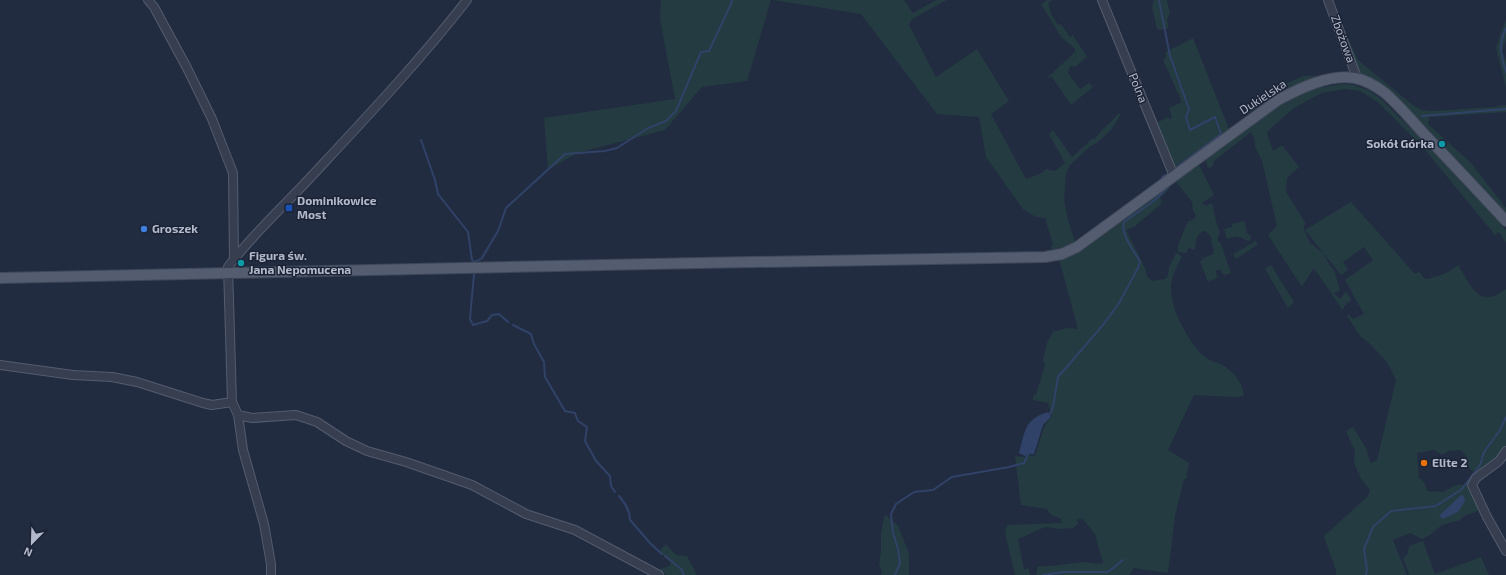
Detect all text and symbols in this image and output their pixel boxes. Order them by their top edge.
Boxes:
street label: Zbożowa [1329,13,1359,64]
street label: Polna [1127,71,1151,105]
street label: Dukielska [1237,76,1288,116]
place label: Sokół Górka [1366,136,1434,150]
marker: Sokół Górka [1437,139,1447,149]
place label: Dominikowice Most [297,193,377,221]
marker: Dominikowice Most [284,203,294,213]
place label: Groszek [152,221,198,235]
marker: Groszek [139,224,149,234]
place label: Figura św. Jana Nepomucena [249,248,351,276]
marker: Figura św. Jana Nepomucena [236,258,246,268]
place label: Elite 2 [1432,455,1467,469]
marker: Elite 2 [1419,458,1429,468]
north arrow [12,523,52,563]
text: N [22,545,34,560]

